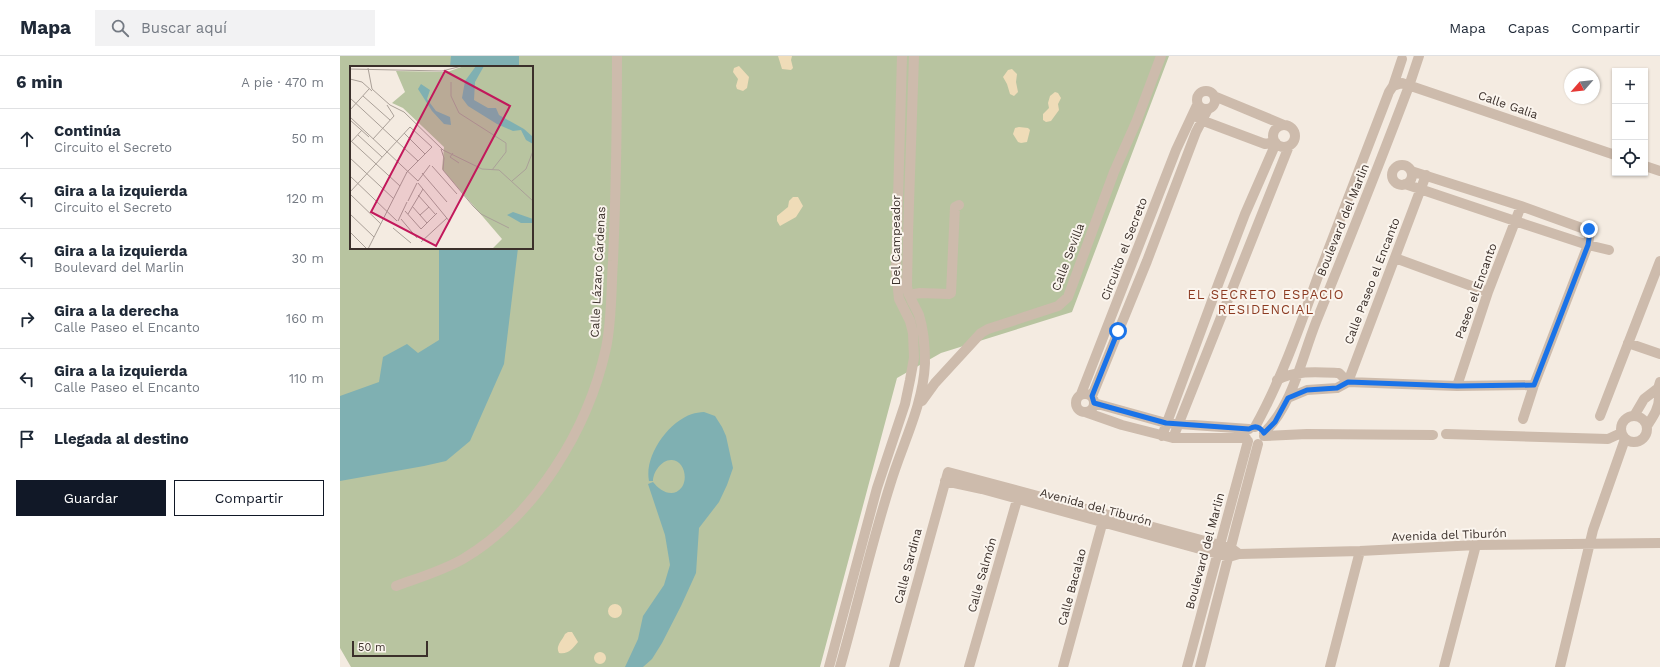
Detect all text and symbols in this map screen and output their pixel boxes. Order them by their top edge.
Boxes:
search box [95,10,375,46]
text: Mapa [20,16,71,39]
icon: search [109,17,131,39]
text: Buscar aquí [141,19,227,37]
text: Mapa [1449,20,1486,36]
text: Capas [1508,20,1549,36]
text: Compartir [1571,20,1640,36]
inset map [350,66,533,249]
north arrow [1564,68,1600,104]
map controls [1612,68,1648,176]
button: + [1612,68,1648,104]
text: 6 min [16,72,63,92]
text: A pie · 470 m [241,75,324,90]
street label: Calle Galia [1476,88,1540,122]
button: − [1612,104,1648,140]
text: Continúa [54,122,121,140]
icon: ahead [16,128,38,150]
text: 50 m [292,131,324,146]
text: Circuito el Secreto [54,140,172,155]
button: locate [1612,140,1648,176]
street label: Boulevard del Marlin [1314,162,1372,278]
text: Gira a la izquierda [54,182,187,200]
icon: left [16,188,38,210]
text: 120 m [286,191,324,206]
street label: Del Campeador [889,195,903,285]
street label: Circuito el Secreto [1098,196,1150,302]
text: Circuito el Secreto [54,200,172,215]
street label: Calle Lázaro Cárdenas [588,206,608,338]
street label: Calle Paseo el Encanto [1341,216,1403,346]
route end [1580,220,1598,238]
street label: Calle Sevilla [1049,221,1087,293]
street label: Paseo el Encanto [1452,241,1500,341]
text: Gira a la izquierda [54,242,187,260]
icon: left [16,248,38,270]
text: 30 m [292,251,324,266]
text: Boulevard del Marlin [54,260,184,275]
district label: EL SECRETO ESPACIO RESIDENCIAL [1188,287,1344,317]
text: Gira a la derecha [54,302,179,320]
icon: right [16,308,38,330]
text: 160 m [286,311,324,326]
text: Calle Paseo el Encanto [54,320,200,335]
route start [1109,322,1127,340]
text: Gira a la izquierda [54,362,187,380]
icon: left [16,368,38,390]
text: 110 m [289,371,324,386]
text: Calle Paseo el Encanto [54,380,200,395]
icon: arrive [16,428,38,450]
text: Llegada al destino [54,430,189,448]
button: Guardar [16,480,166,516]
button: Compartir [174,480,324,516]
street label: Avenida del Tiburón [1038,485,1154,529]
street label: Boulevard del Marlin [1183,491,1227,611]
street label: Avenida del Tiburón [1391,526,1507,544]
street label: Calle Sardina [891,527,925,605]
street label: Calle Salmón [965,536,999,614]
street label: Calle Bacalao [1055,547,1089,627]
scale bar [352,639,428,658]
text: 50 m [358,641,385,654]

